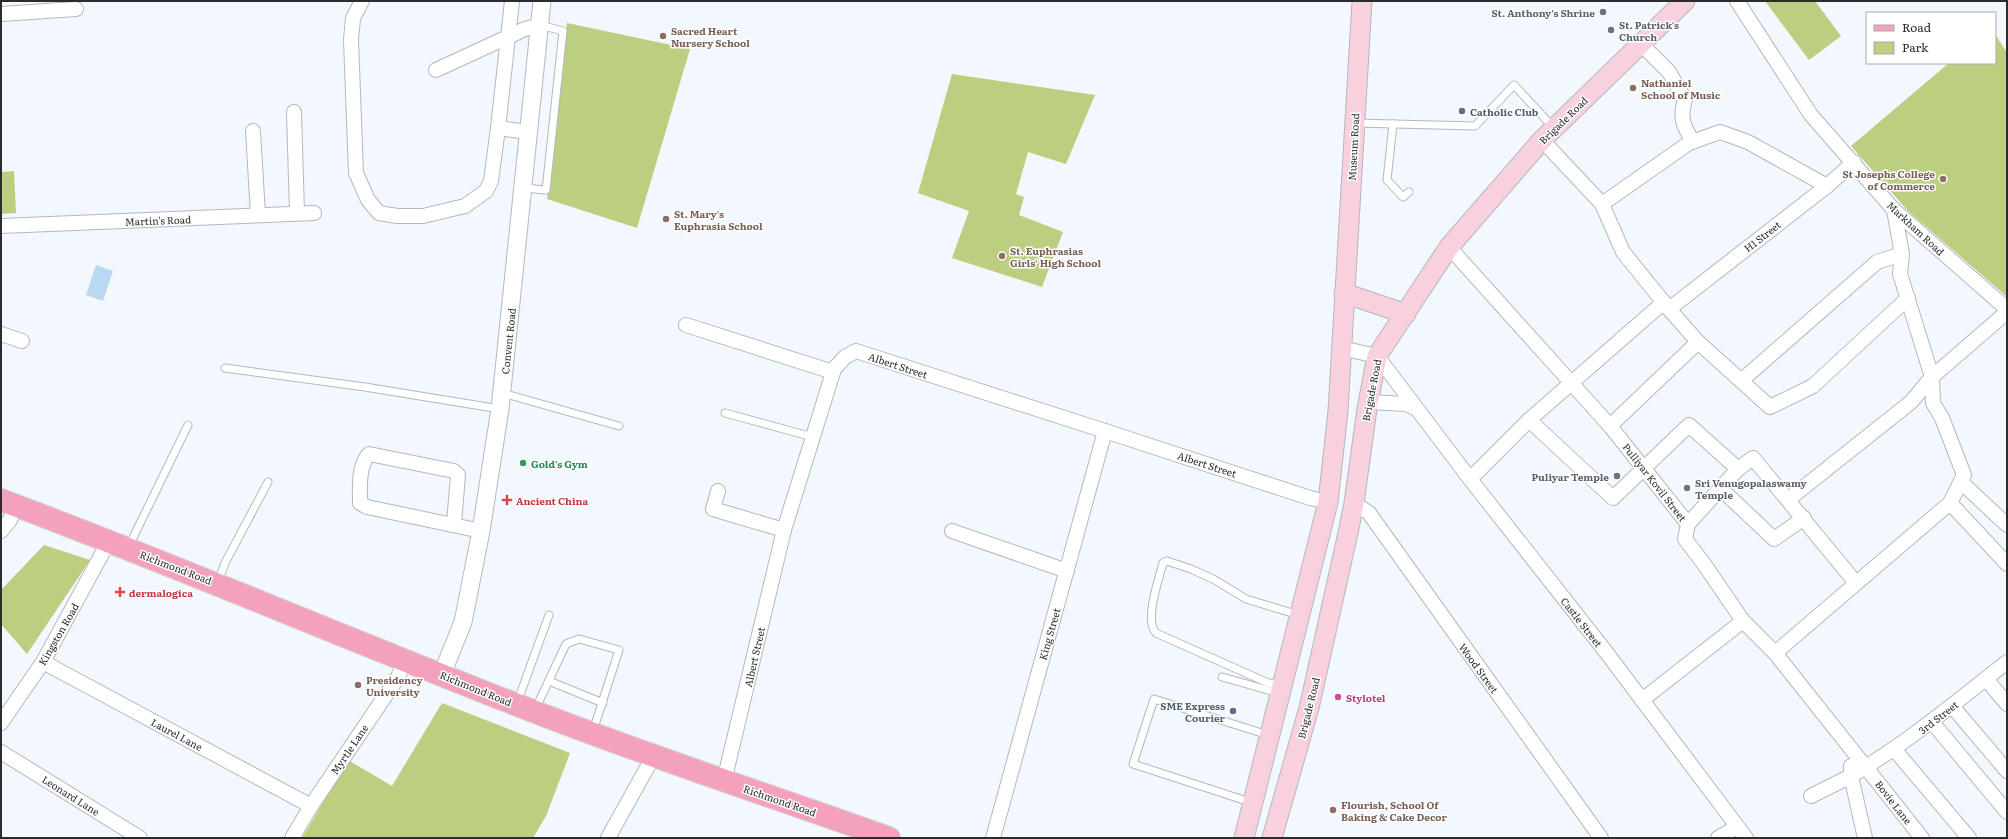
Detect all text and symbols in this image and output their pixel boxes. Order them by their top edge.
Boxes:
place label: St. Anthony's Shrine [1491,5,1595,20]
marker: St. Anthony's Shrine [1598,7,1608,17]
legend [1866,12,1996,64]
place label: St. Patrick's Church [1619,17,1679,44]
text: Road [1902,18,1932,36]
place label: Sacred Heart Nursery School [671,23,750,50]
marker: St. Patrick's Church [1606,25,1616,35]
marker: Sacred Heart Nursery School [658,31,668,41]
text: Park [1902,38,1929,56]
place label: Nathaniel School of Music [1641,75,1721,102]
marker: Nathaniel School of Music [1628,83,1638,93]
street label: Brigade Road [1535,93,1591,147]
place label: Catholic Club [1470,104,1539,119]
marker: Catholic Club [1457,106,1467,116]
street label: Museum Road [1344,113,1362,181]
place label: St Josephs College of Commerce [1843,166,1935,193]
marker: St Josephs College of Commerce [1938,174,1948,184]
street label: Markham Road [1884,197,1948,259]
place label: St. Mary's Euphrasia School [674,206,763,233]
street label: Martin's Road [125,211,191,229]
marker: St. Mary's Euphrasia School [661,214,671,224]
street label: H1 Street [1740,217,1784,255]
place label: St. Euphrasias Girls' High School [1010,243,1101,270]
marker: St. Euphrasias Girls' High School [997,251,1007,261]
street label: Convent Road [497,307,519,375]
street label: Albert Street [867,348,929,382]
street label: Brigade Road [1358,358,1384,422]
street label: Pulliyar Kovil Street [1620,440,1690,524]
street label: Albert Street [1176,447,1238,481]
place label: Gold's Gym [531,456,588,471]
marker: Gold's Gym [518,458,528,468]
place label: Puliyar Temple [1532,469,1609,484]
marker: Puliyar Temple [1612,471,1622,481]
place label: Sri Venugopalaswamy Temple [1695,475,1807,502]
marker: Sri Venugopalaswamy Temple [1682,483,1692,493]
place label: Ancient China [516,493,589,508]
marker: Ancient China [501,494,513,506]
street label: Richmond Road [138,546,214,588]
place label: dermalogica [129,585,193,600]
marker: dermalogica [114,586,126,598]
street label: Castle Street [1558,594,1606,650]
street label: Kingston Road [34,600,82,668]
street label: King Street [1034,606,1064,662]
street label: Albert Street [740,625,768,689]
street label: Wood Street [1456,640,1502,696]
street label: Richmond Road [438,667,514,709]
place label: Presidency University [366,672,423,699]
street label: Brigade Road [1293,676,1323,740]
marker: Presidency University [353,680,363,690]
place label: Stylotel [1346,690,1386,705]
marker: Stylotel [1333,692,1343,702]
street label: 3rd Street [1915,697,1961,737]
place label: SME Express Courier [1160,698,1226,725]
marker: SME Express Courier [1228,706,1238,716]
street label: Laurel Lane [149,714,205,754]
street label: Myrtle Lane [327,721,371,777]
street label: Leonard Lane [39,771,103,819]
street label: Bovie Lane [1872,777,1916,827]
street label: Richmond Road [741,780,819,820]
place label: Flourish, School Of Baking & Cake Decor [1341,797,1447,824]
marker: Flourish, School Of Baking & Cake Decor [1328,805,1338,815]

